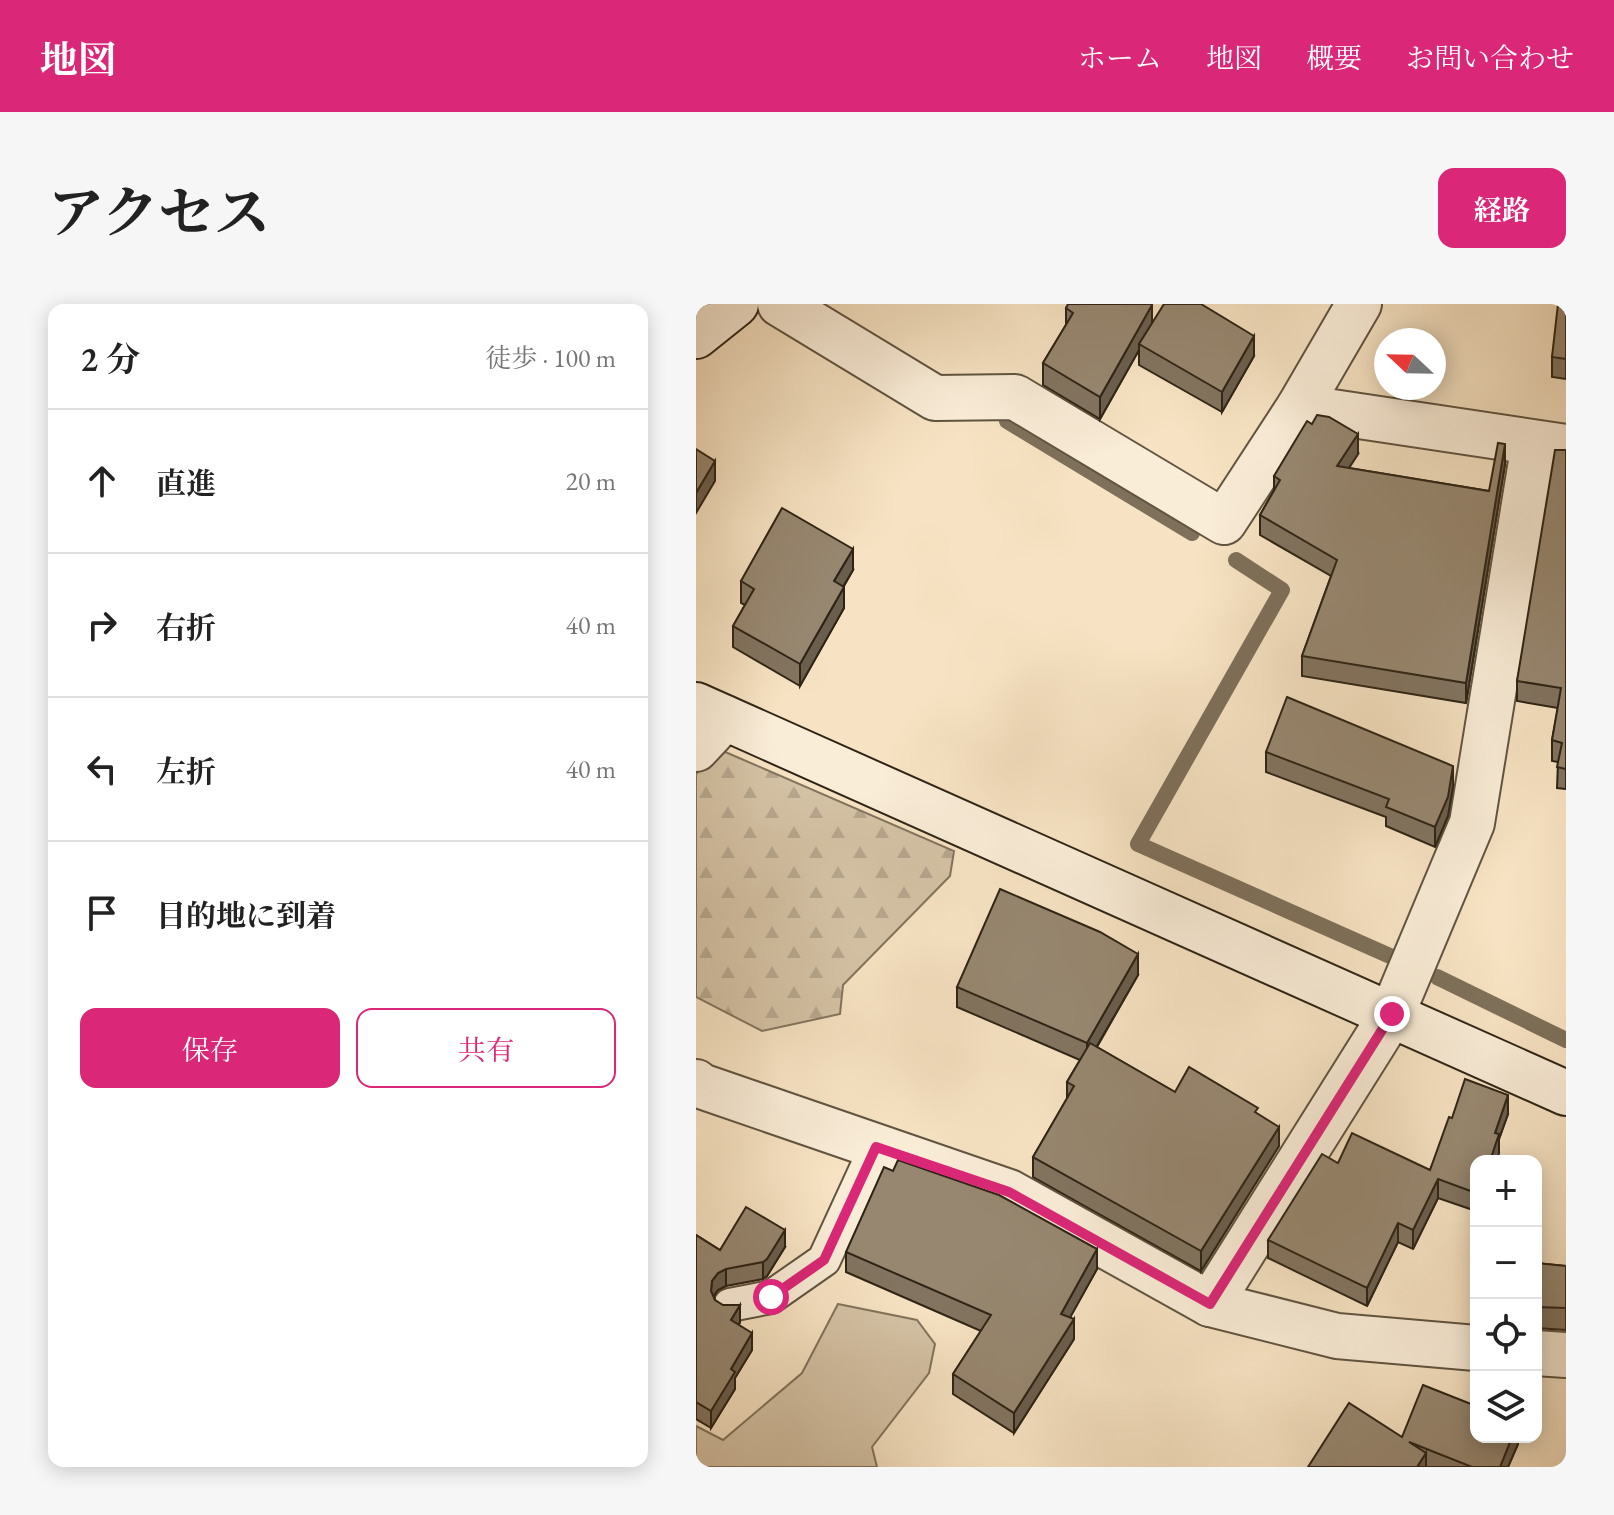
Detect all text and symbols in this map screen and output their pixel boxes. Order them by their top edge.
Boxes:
text: 地図 [40,35,116,84]
text: ホーム [1078,40,1162,76]
text: 地図 [1206,40,1262,76]
text: 概要 [1306,40,1362,76]
text: お問い合わせ [1406,40,1574,76]
button: 経路 [1438,168,1566,248]
text: アクセス [48,176,270,249]
north arrow [1374,328,1446,400]
text: 2 分 [80,337,140,381]
text: 徒歩 · 100 m [486,341,616,375]
icon: ahead [80,459,124,503]
text: 直進 [156,464,216,503]
text: 20 m [566,464,616,498]
icon: right [80,603,124,647]
text: 右折 [156,608,216,647]
text: 40 m [566,608,616,642]
icon: left [80,747,124,791]
text: 左折 [156,752,216,791]
text: 40 m [566,752,616,786]
icon: arrive [80,891,124,935]
text: 目的地に到着 [156,896,336,935]
route end [1374,996,1410,1032]
button: 保存 [80,1008,340,1088]
button: 共有 [356,1008,616,1088]
map controls [1470,1155,1542,1443]
button: + [1470,1155,1542,1227]
button: − [1470,1227,1542,1299]
route start [753,1279,789,1315]
button: locate [1470,1299,1542,1371]
button: layers [1470,1371,1542,1443]

